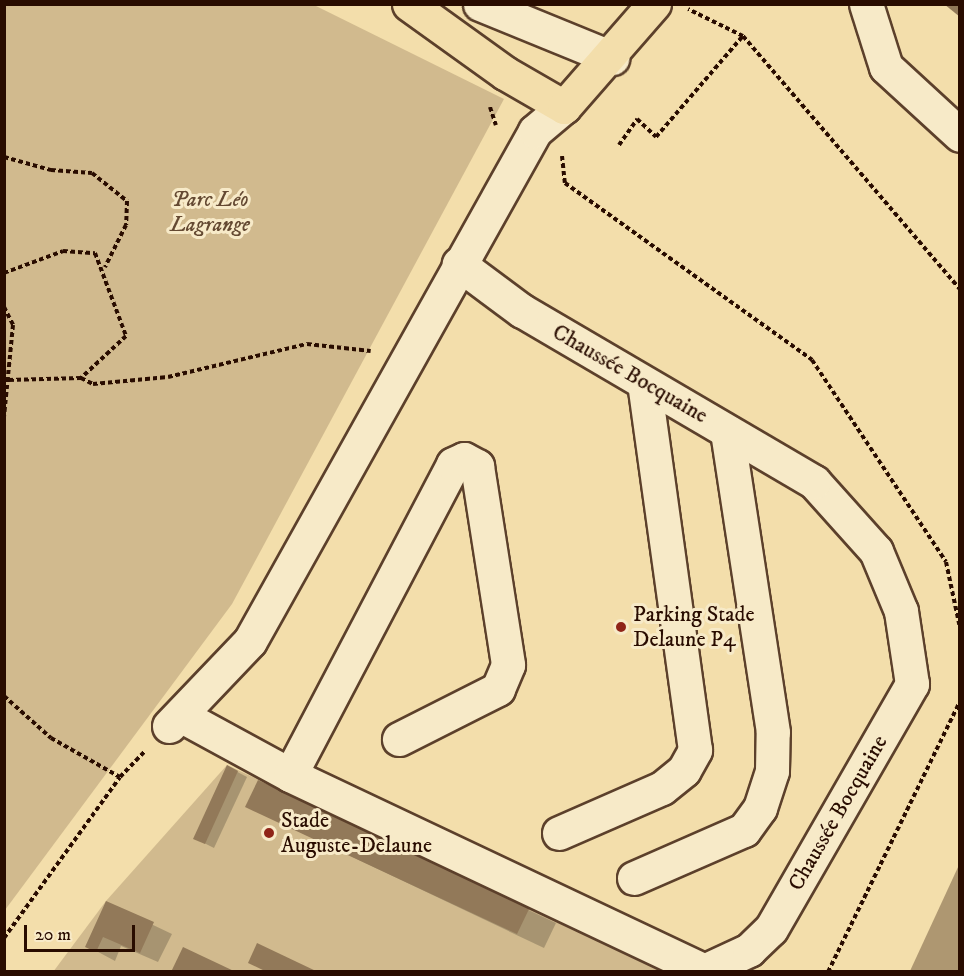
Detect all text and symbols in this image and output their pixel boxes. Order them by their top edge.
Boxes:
park label: Parc Léo Lagrange [170,186,250,237]
street label: Chaussée Bocquaine [548,319,712,429]
place label: Parking Stade Delaune P4 [633,601,755,652]
marker: Parking Stade Delaune P4 [614,620,628,634]
street label: Chaussée Bocquaine [783,731,893,895]
place label: Stade Auguste-Delaune [281,807,432,858]
marker: Stade Auguste-Delaune [262,826,276,840]
scale bar [27,913,138,951]
text: 20 m [35,924,71,946]

